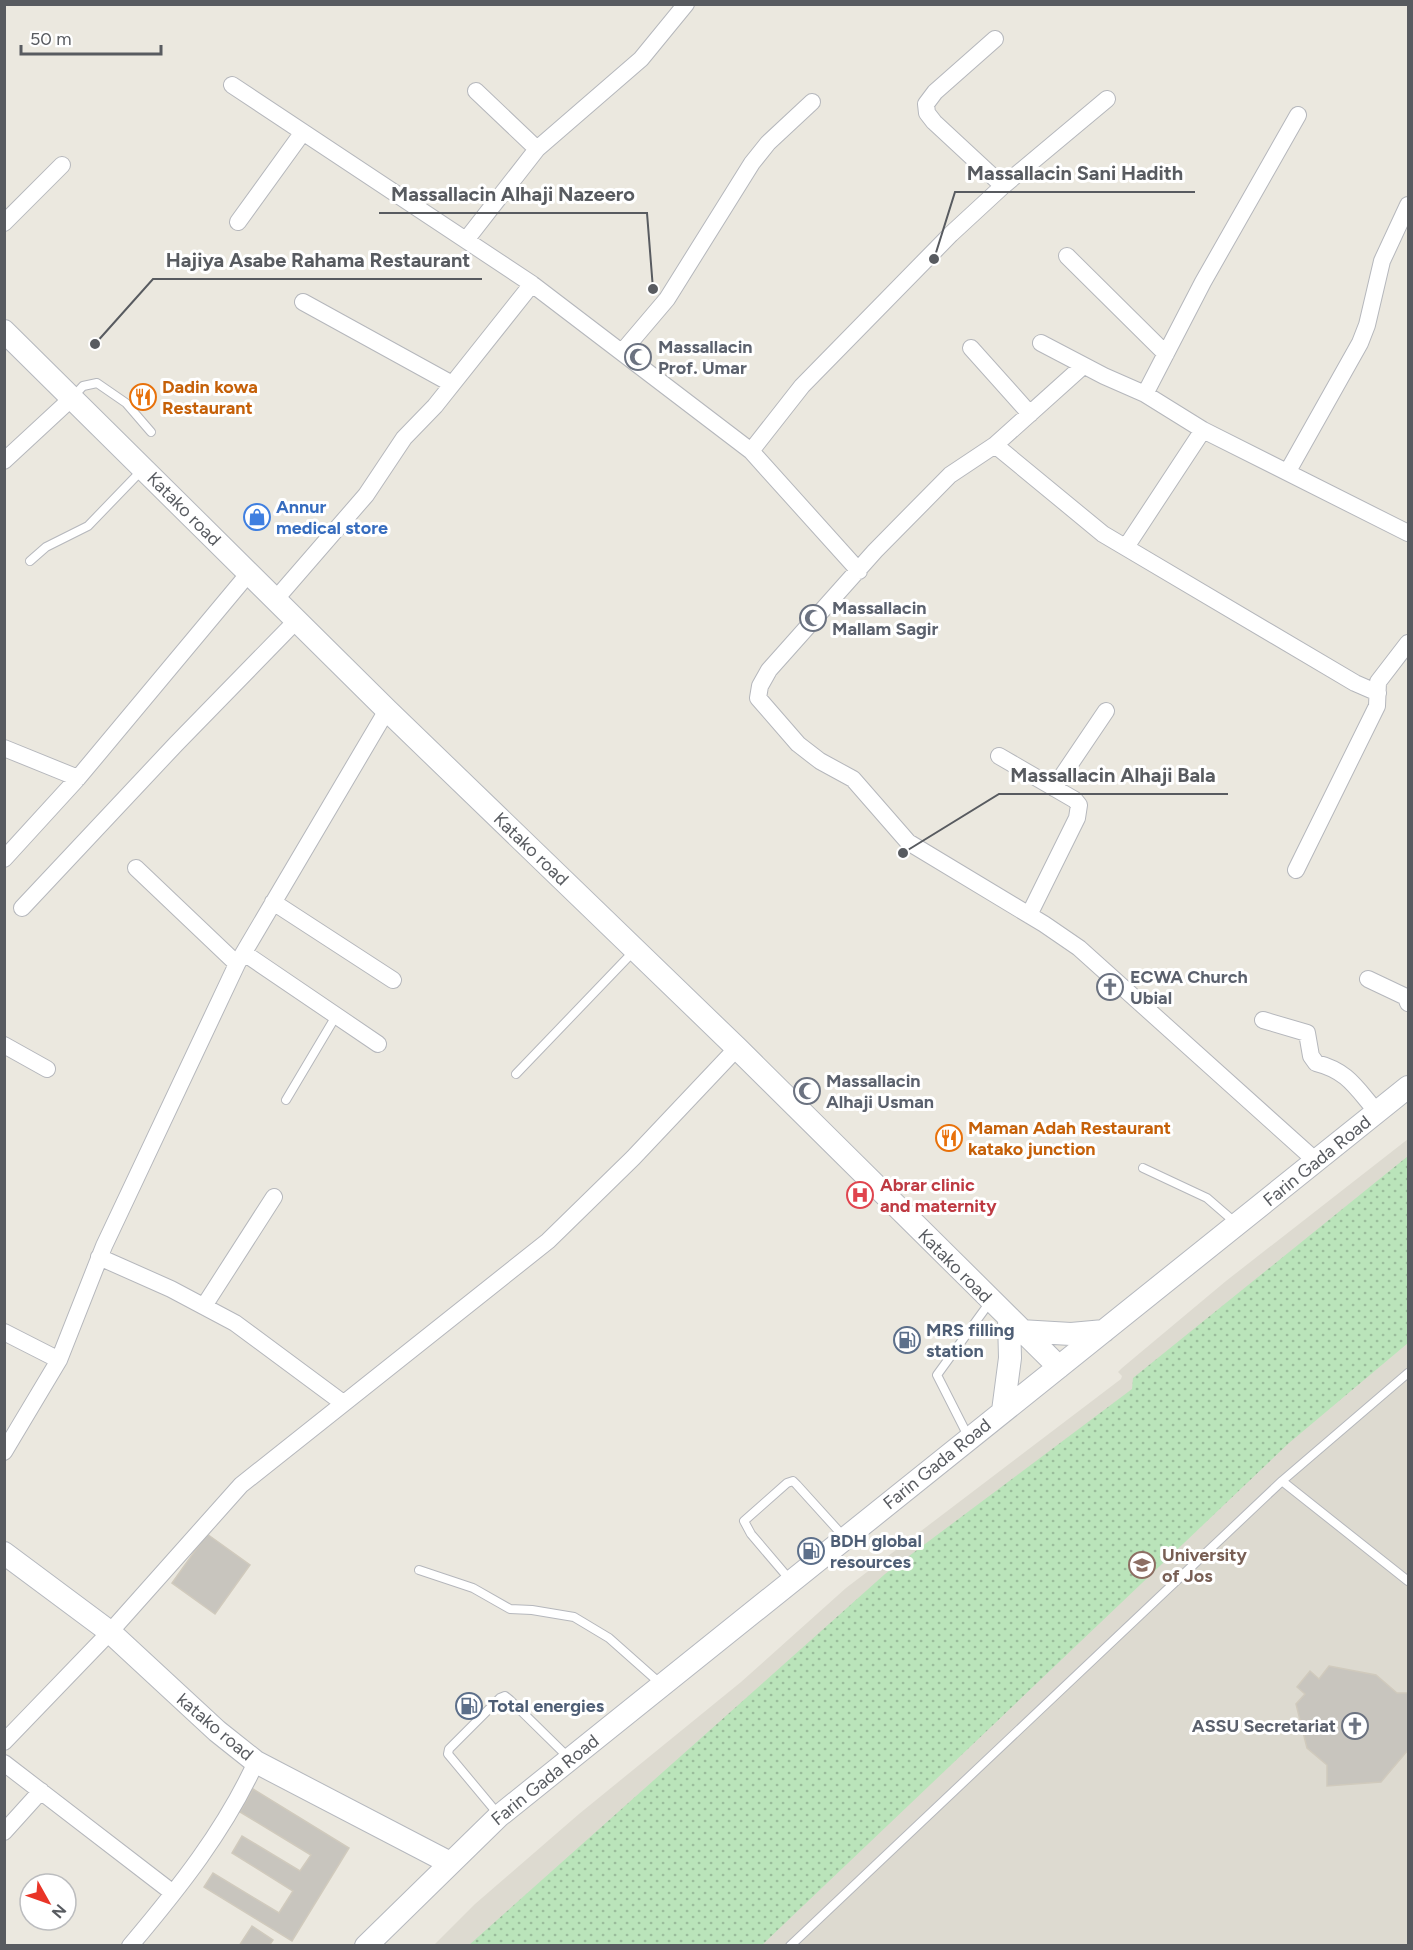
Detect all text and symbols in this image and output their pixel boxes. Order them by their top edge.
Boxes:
scale bar [21,18,160,56]
text: 50 m [30,28,72,50]
callout: Massallacin Sani Hadith [955,154,1195,192]
text: Massallacin Sani Hadith [967,161,1183,185]
callout: Massallacin Alhaji Nazeero [379,175,647,213]
text: Massallacin Alhaji Nazeero [391,182,635,206]
callout: Hajiya Asabe Rahama Restaurant [153,241,482,279]
text: Hajiya Asabe Rahama Restaurant [166,248,470,272]
place label: Massallacin Prof. Umar [658,336,753,379]
mosque icon: Massallacin Prof. Umar [623,342,653,372]
place label: Dadin kowa Restaurant [162,376,258,419]
restaurant icon: Dadin kowa Restaurant [128,382,158,412]
street label: Katako road [142,467,226,551]
place label: Annur medical store [276,496,388,539]
shop icon: Annur medical store [242,502,272,532]
place label: Massallacin Mallam Sagir [832,597,939,640]
mosque icon: Massallacin Mallam Sagir [798,603,828,633]
callout: Massallacin Alhaji Bala [999,756,1228,794]
text: Massallacin Alhaji Bala [1010,763,1216,787]
street label: Katako road [489,808,573,890]
place label: ECWA Church Ubial [1130,966,1248,1009]
church icon: ECWA Church Ubial [1095,972,1125,1002]
place label: Massallacin Alhaji Usman [826,1070,934,1113]
mosque icon: Massallacin Alhaji Usman [792,1076,822,1106]
street label: Farin Gada Road [1259,1111,1375,1211]
place label: Maman Adah Restaurant katako junction [968,1117,1171,1160]
restaurant icon: Maman Adah Restaurant katako junction [934,1123,964,1153]
place label: Abrar clinic and maternity [880,1174,997,1217]
hospital icon: Abrar clinic and maternity [845,1180,875,1210]
street label: Katako road [913,1224,997,1308]
place label: MRS filling station [926,1319,1015,1362]
fuel station icon: MRS filling station [892,1325,922,1355]
street label: Farin Gada Road [879,1414,995,1514]
place label: BDH global resources [830,1530,922,1573]
fuel station icon: BDH global resources [796,1536,826,1566]
place label: University of Jos [1162,1544,1247,1587]
school or university icon: University of Jos [1127,1550,1157,1580]
street label: katako road [172,1689,258,1765]
fuel station icon: Total energies [454,1691,484,1721]
place label: Total energies [488,1695,605,1717]
church icon: ASSU Secretariat [1340,1711,1370,1741]
place label: ASSU Secretariat [1192,1715,1336,1737]
street label: Farin Gada Road [487,1730,603,1830]
north arrow [18,1872,78,1932]
text: N [48,1900,70,1922]

